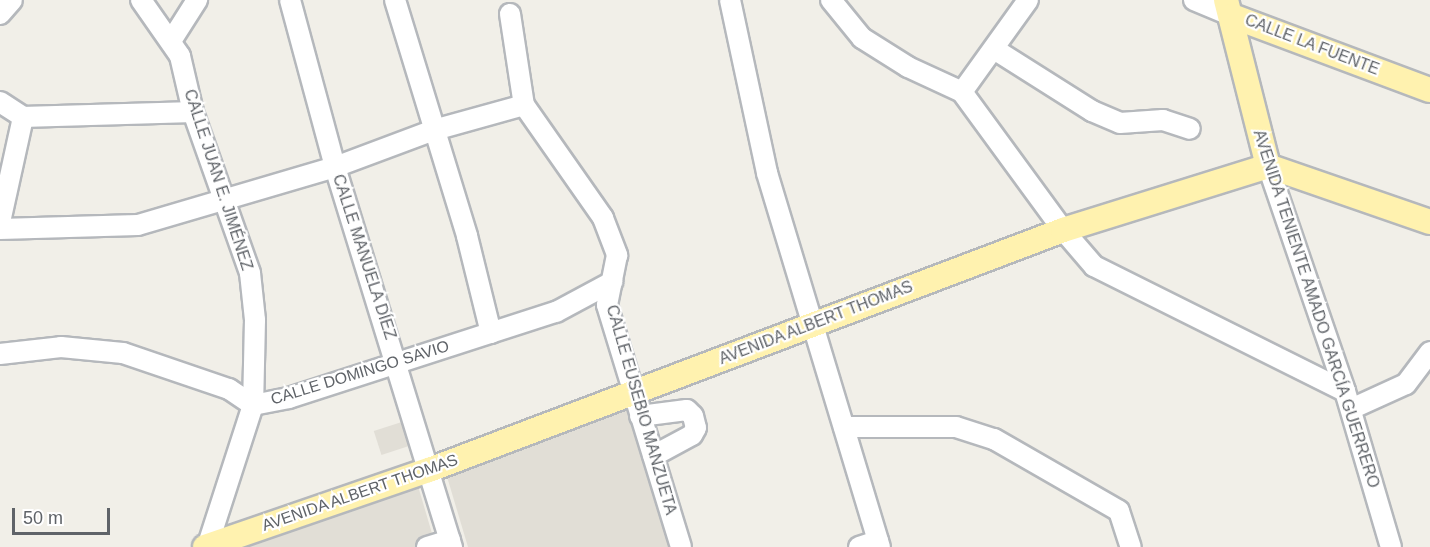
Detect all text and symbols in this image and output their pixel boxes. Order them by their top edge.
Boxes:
street label: CALLE LA FUENTE [1242,10,1382,80]
street label: CALLE JUAN E. JIMÉNEZ [180,87,256,273]
street label: AVENIDA TENIENTE AMADO GARCÍA GUERRERO [1248,126,1384,492]
street label: CALLE MANUELA DÍEZ [328,172,400,342]
street label: AVENIDA ALBERT THOMAS [715,277,917,369]
street label: CALLE EUSEBIO MANZUETA [602,303,680,517]
street label: CALLE DOMINGO SAVIO [268,337,452,409]
street label: AVENIDA ALBERT THOMAS [258,450,462,536]
scale bar [15,496,112,534]
text: 50 m [23,508,63,528]

